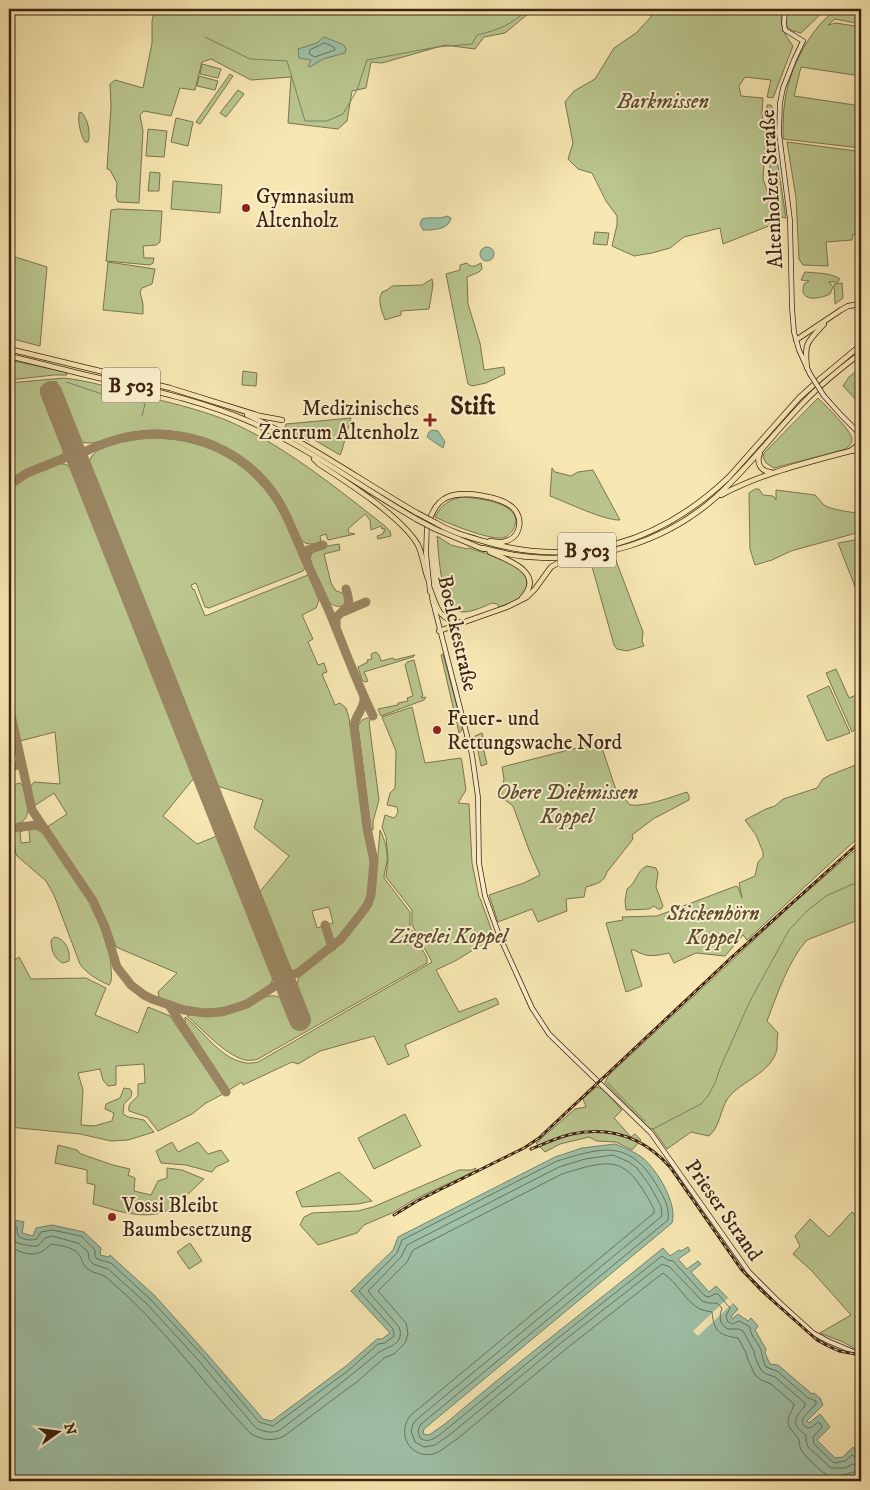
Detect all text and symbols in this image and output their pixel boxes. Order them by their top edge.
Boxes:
park label: Barkmissen [616,89,709,115]
street label: Altenholzer Straße [755,108,789,269]
place label: Gymnasium Altenholz [256,184,355,234]
marker: Gymnasium Altenholz [240,202,252,214]
road number: B 503 [102,368,160,402]
district label: Stift [450,390,496,423]
place label: Medizinisches Zentrum Altenholz [259,396,419,446]
marker: Medizinisches Zentrum Altenholz [423,413,437,427]
road number: B 503 [558,532,616,568]
street label: Boelckestraße [431,573,483,694]
place label: Feuer- und Rettungswache Nord [447,706,623,756]
marker: Feuer- und Rettungswache Nord [431,724,443,736]
park label: Obere Diekmissen Koppel [496,780,638,830]
park label: Stickenhörn Koppel [666,901,760,951]
park label: Ziegelei Koppel [389,924,510,950]
street label: Prieser Strand [679,1155,768,1267]
place label: Vossi Bleibt Baumbesetzung [121,1193,252,1243]
marker: Vossi Bleibt Baumbesetzung [106,1211,118,1223]
north arrow [32,1408,82,1458]
text: N [60,1421,80,1437]

